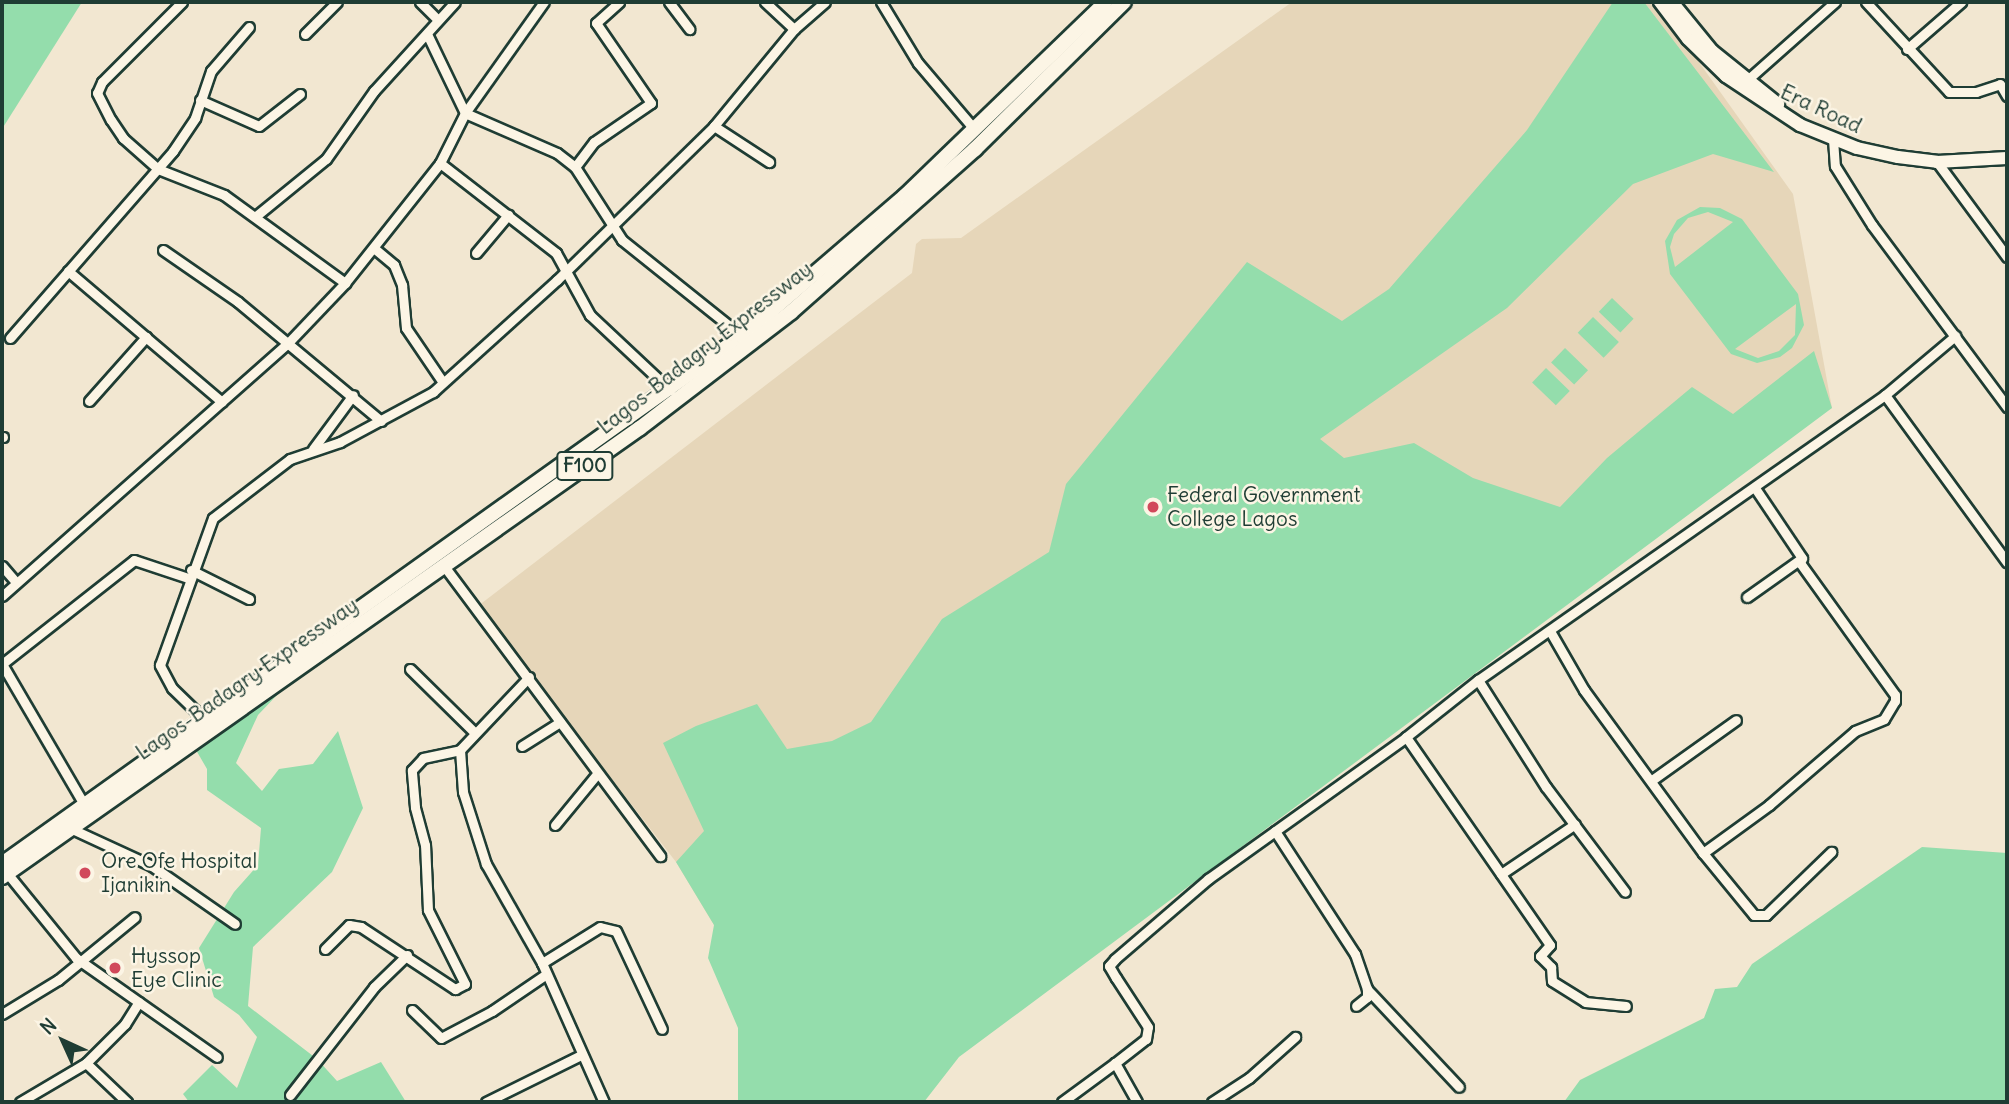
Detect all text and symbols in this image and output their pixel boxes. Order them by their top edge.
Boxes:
street label: Era Road [1776,79,1866,139]
street label: Lagos-Badagry Expressway [593,256,817,440]
road number: F100 [555,450,615,481]
place label: Federal Government College Lagos [1167,482,1361,532]
marker: Federal Government College Lagos [1145,499,1161,515]
street label: Lagos-Badagry Expressway [131,593,363,765]
place label: Ore Ofe Hospital Ijanikin [101,848,257,898]
marker: Ore Ofe Hospital Ijanikin [75,863,95,883]
place label: Hyssop Eye Clinic [131,943,222,993]
marker: Hyssop Eye Clinic [105,958,125,978]
north arrow [28,1006,98,1076]
text: N [35,1013,61,1039]

